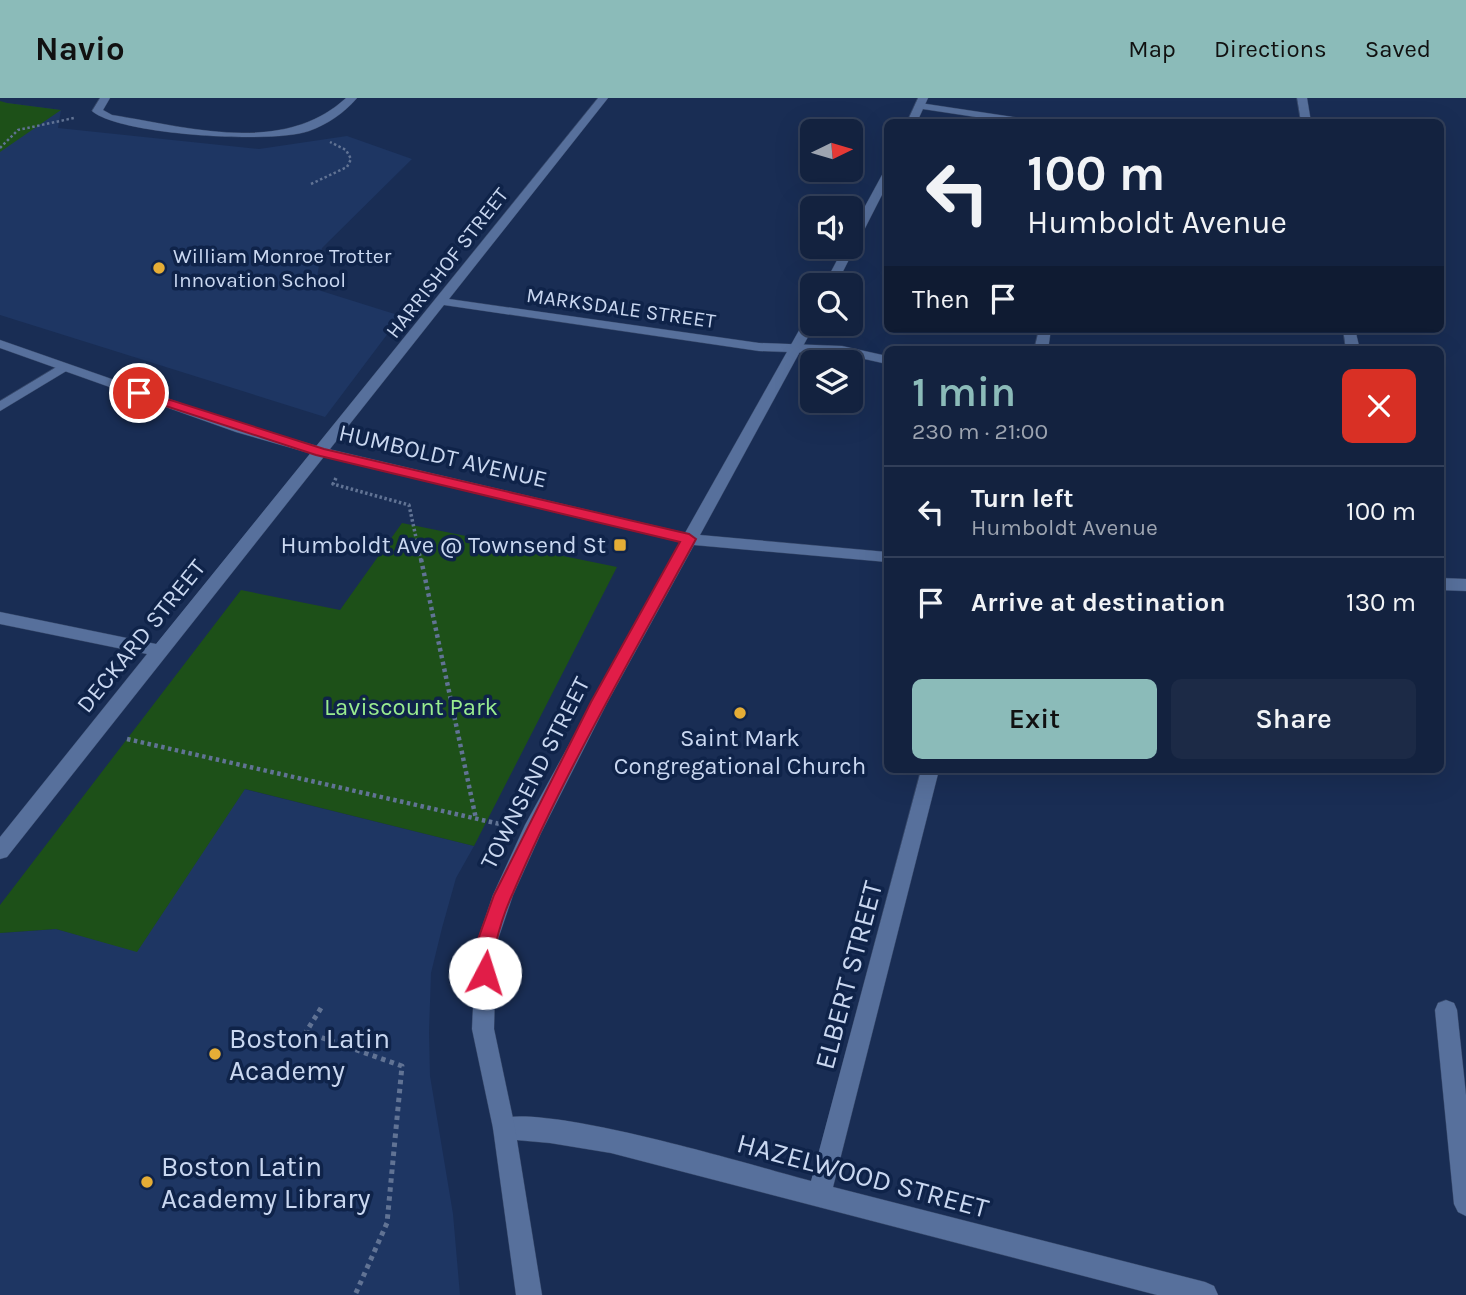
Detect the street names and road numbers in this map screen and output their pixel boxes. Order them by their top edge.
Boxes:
street label: HARRISHOF STREET [381,183,513,343]
street label: MARKSDALE STREET [525,283,718,333]
street label: HUMBOLDT AVENUE [336,418,550,494]
street label: DECKARD STREET [71,554,211,718]
street label: TOWNSEND STREET [475,672,595,874]
street label: ELBERT STREET [808,877,889,1073]
street label: HAZELWOOD STREET [734,1126,992,1225]

